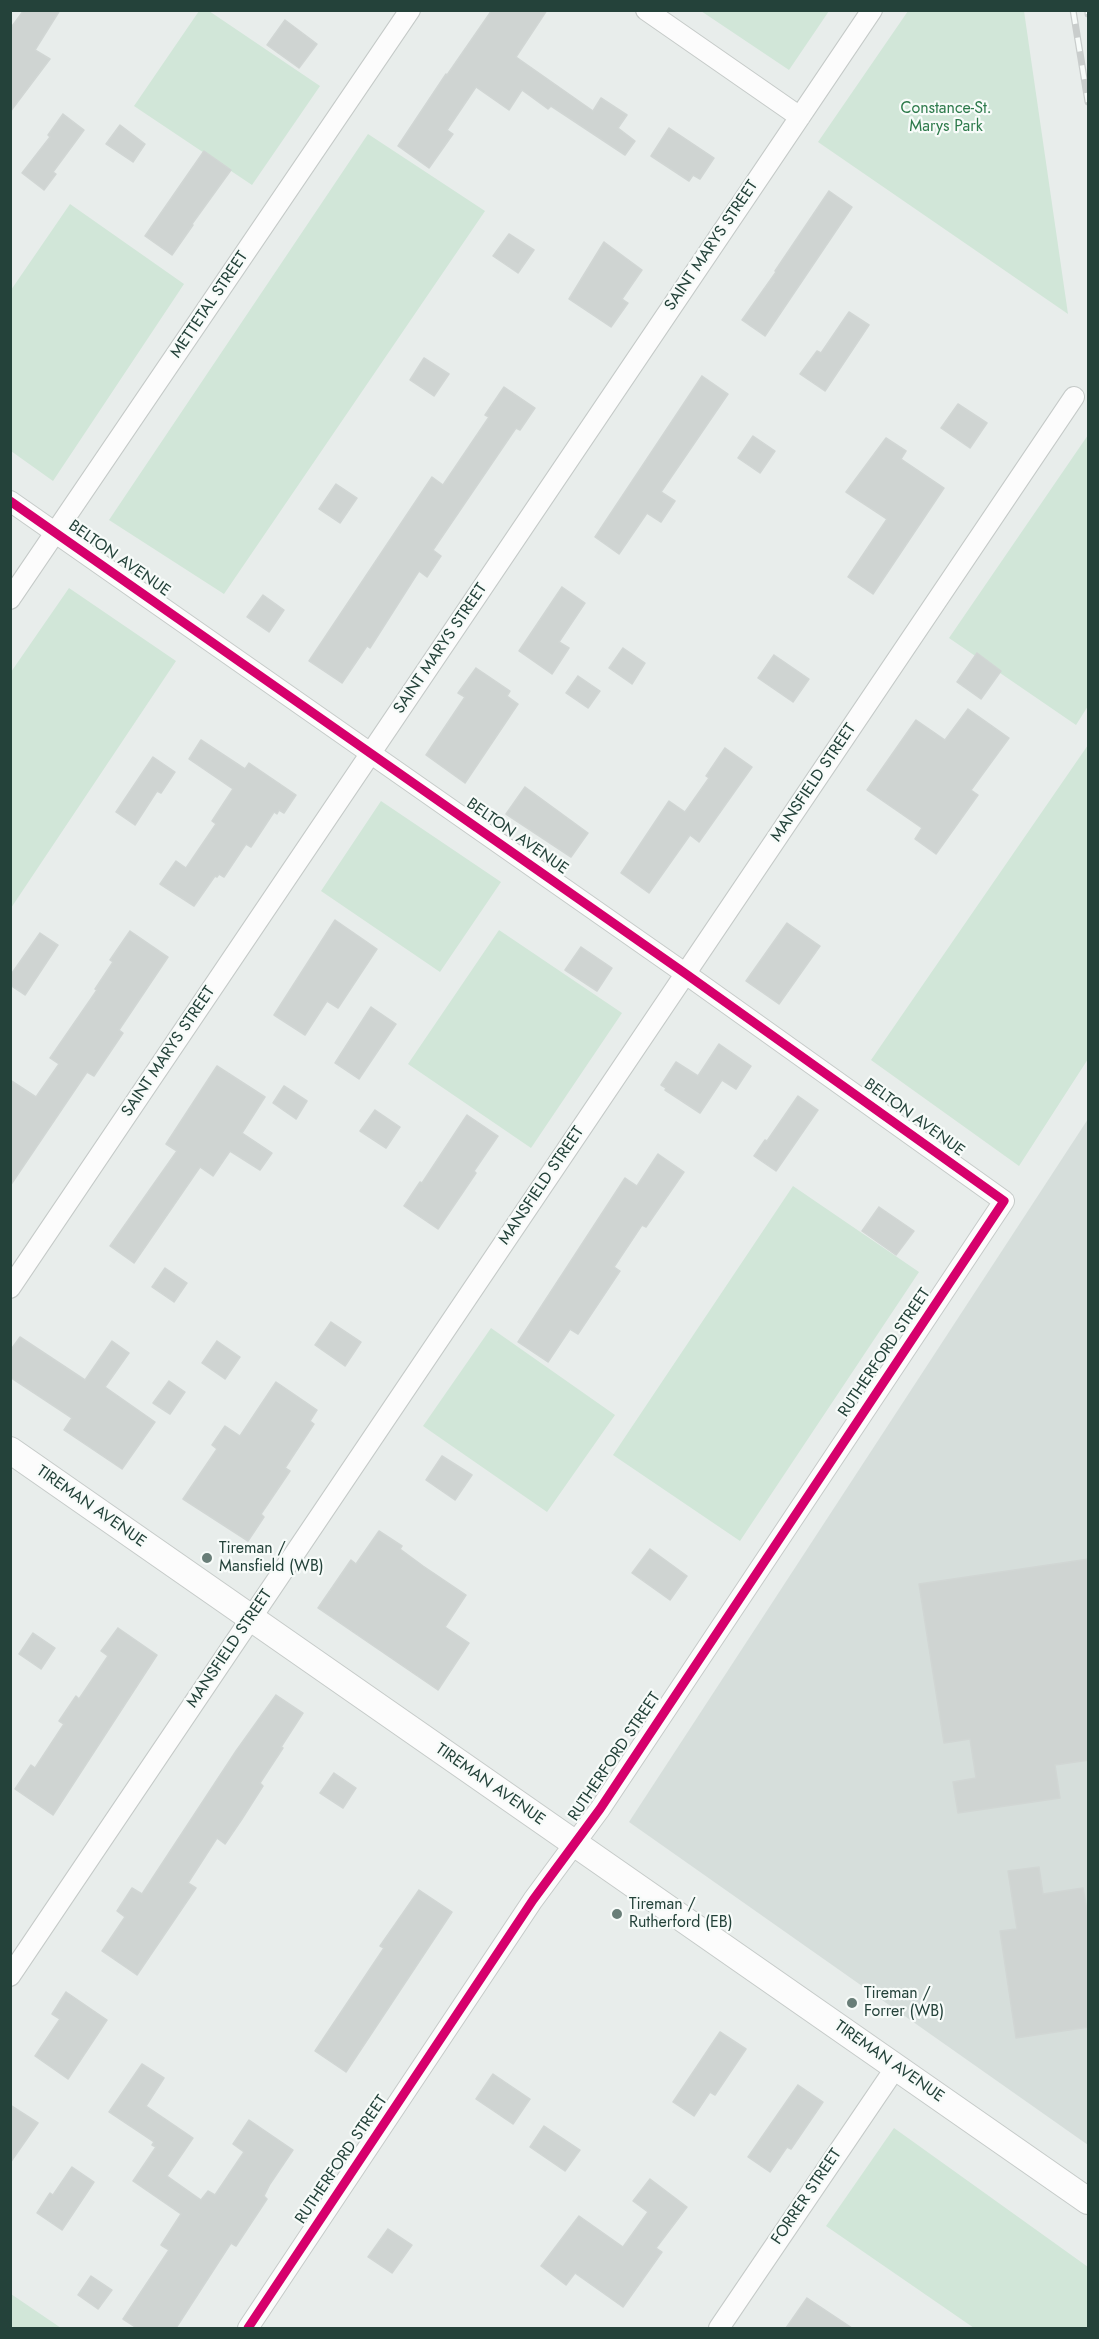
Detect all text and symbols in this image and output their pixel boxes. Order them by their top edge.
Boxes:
park label: Constance-St. Marys Park [900,99,992,137]
street label: SAINT MARYS STREET [661,177,763,315]
street label: METTETAL STREET [167,248,253,362]
street label: BELTON AVENUE [64,517,174,601]
street label: SAINT MARYS STREET [390,580,492,718]
street label: MANSFIELD STREET [767,720,861,846]
street label: BELTON AVENUE [462,795,572,879]
street label: SAINT MARYS STREET [118,983,220,1121]
street label: BELTON AVENUE [860,1075,968,1161]
street label: MANSFIELD STREET [495,1123,589,1249]
street label: RUTHERFORD STREET [835,1285,935,1421]
street label: TIREMAN AVENUE [33,1462,149,1552]
place label: Tireman / Mansfield (WB) [219,1539,324,1577]
marker: Tireman / Mansfield (WB) [200,1551,214,1565]
street label: MANSFIELD STREET [183,1586,277,1712]
street label: RUTHERFORD STREET [565,1689,665,1825]
street label: TIREMAN AVENUE [432,1740,548,1830]
place label: Tireman / Rutherford (EB) [629,1895,733,1933]
marker: Tireman / Rutherford (EB) [610,1907,624,1921]
place label: Tireman / Forrer (WB) [864,1984,944,2022]
marker: Tireman / Forrer (WB) [845,1996,859,2010]
street label: TIREMAN AVENUE [831,2017,947,2107]
street label: RUTHERFORD STREET [292,2092,392,2228]
street label: FORRER STREET [768,2145,846,2249]

